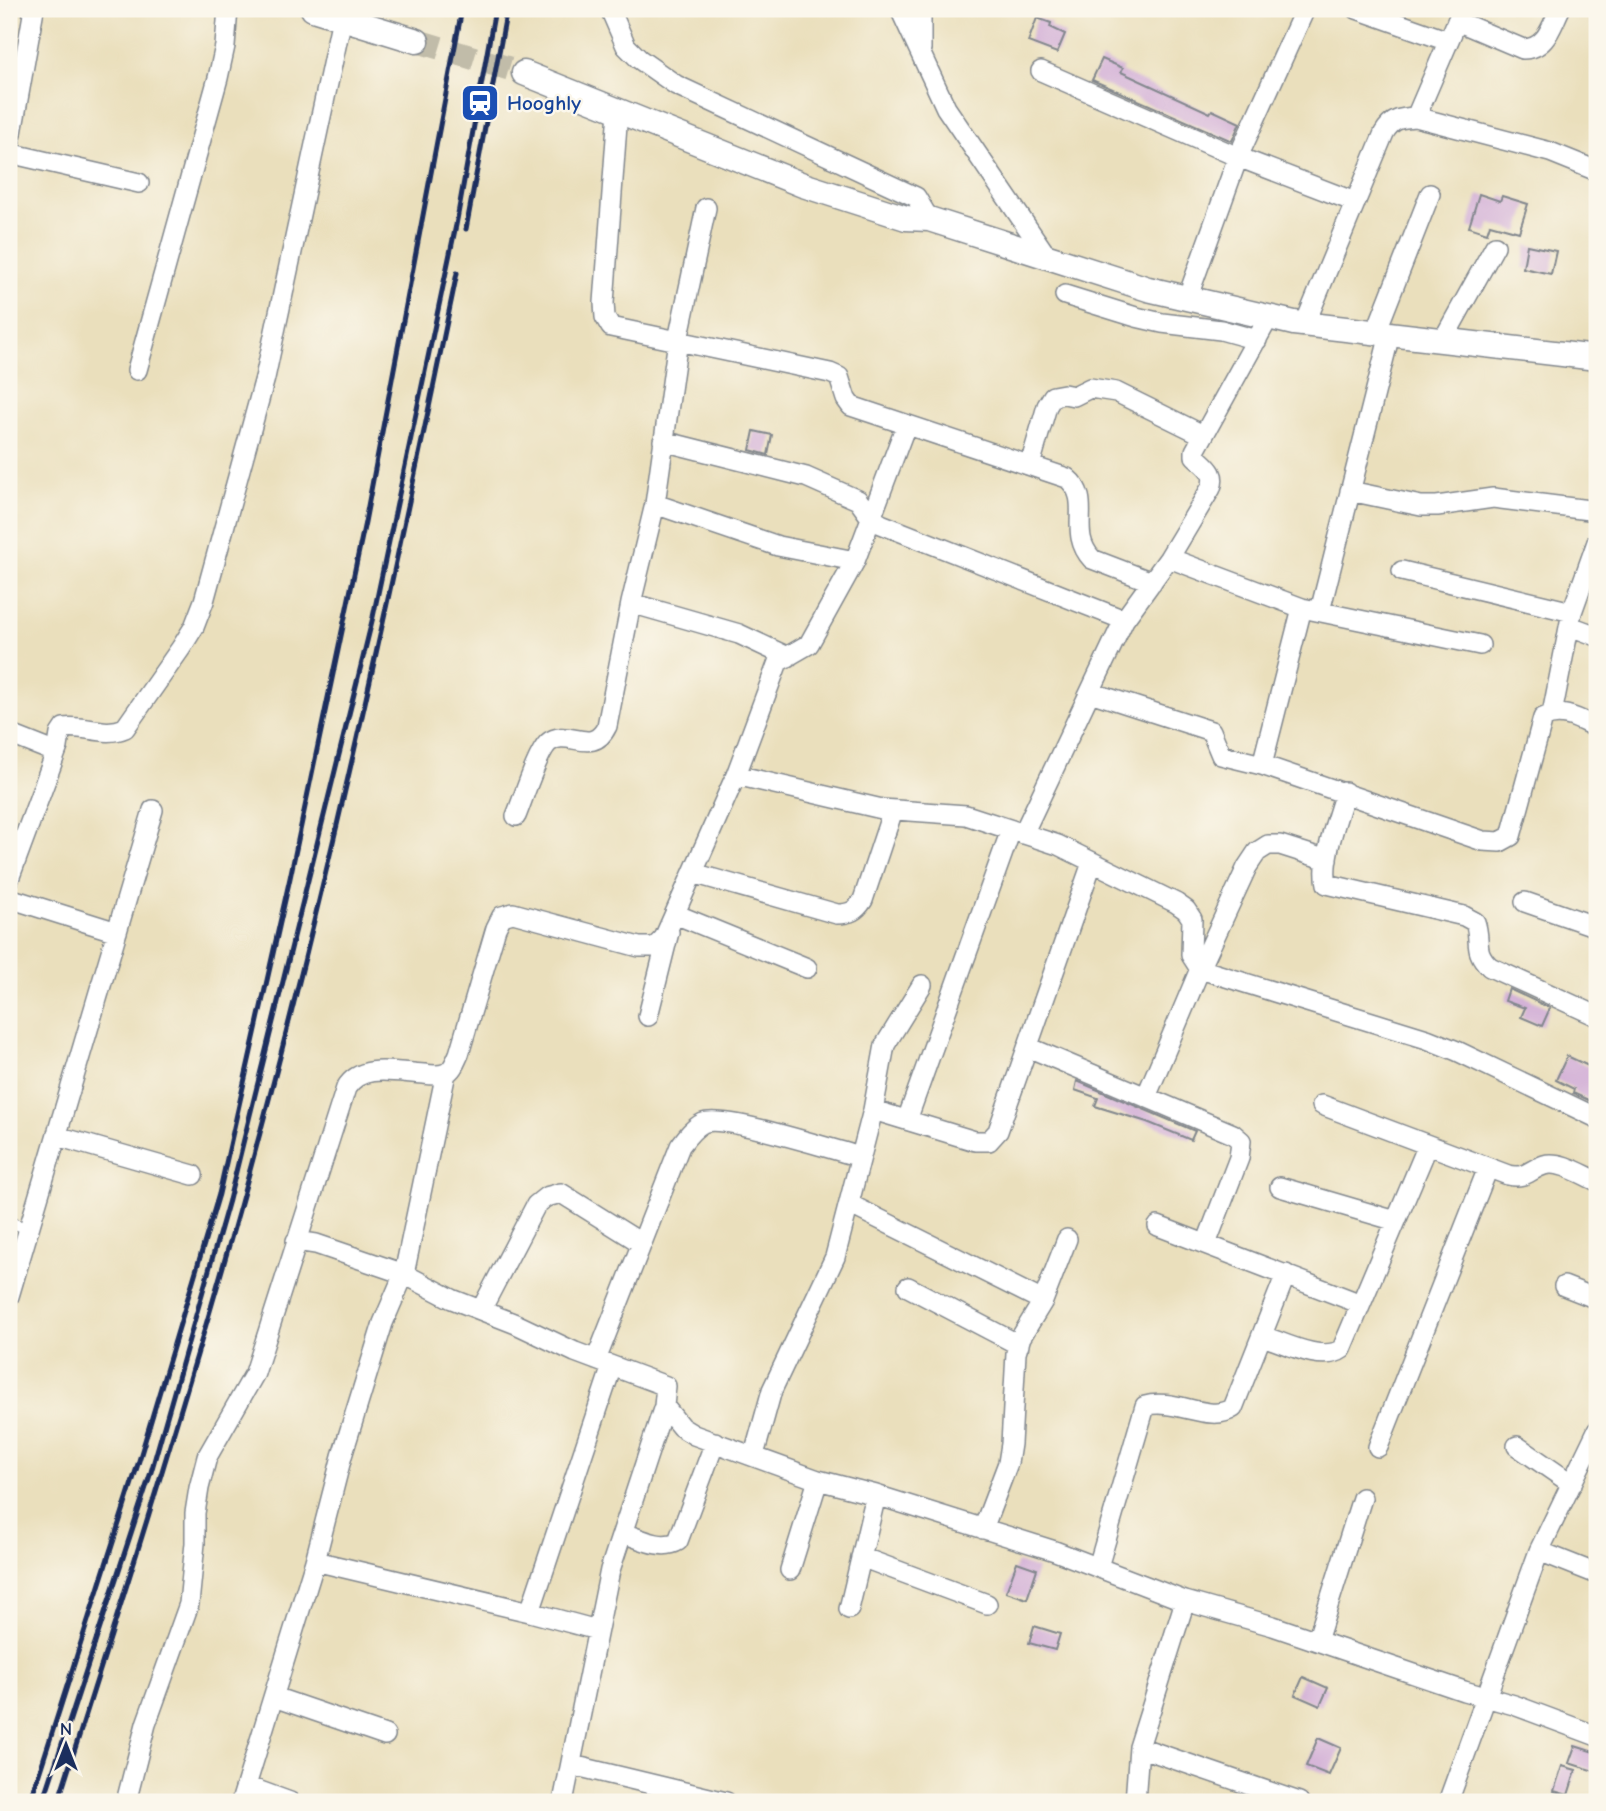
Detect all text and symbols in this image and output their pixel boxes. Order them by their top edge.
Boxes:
station icon: Hooghly [459,82,501,124]
place label: Hooghly [507,91,581,115]
north arrow [32,1710,102,1780]
text: N [60,1718,72,1740]

